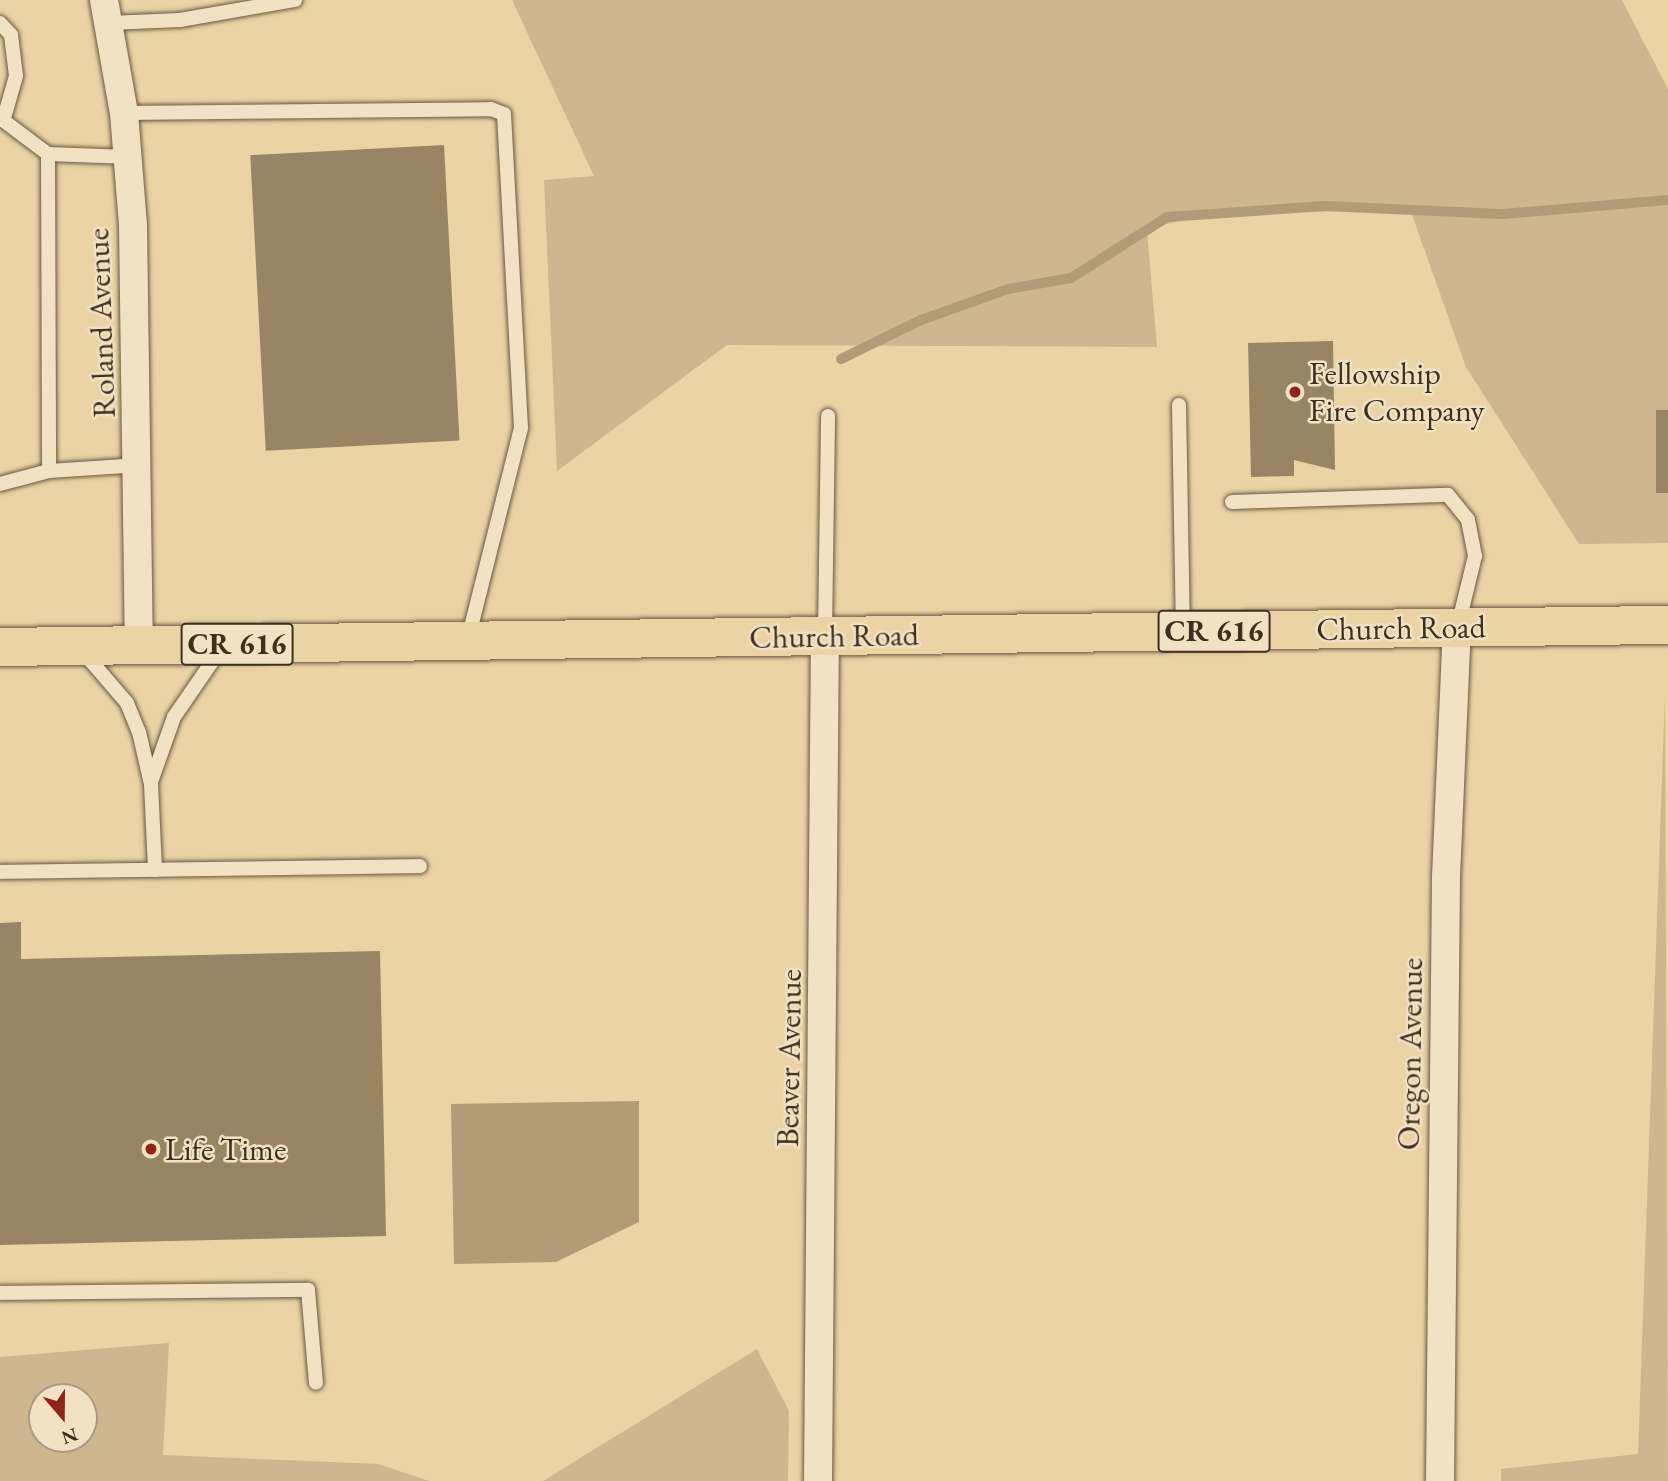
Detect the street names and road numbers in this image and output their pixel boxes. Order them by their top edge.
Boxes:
street label: Roland Avenue [78,227,124,419]
road number: CR 616 [1156,604,1272,658]
street label: Church Road [1316,607,1486,649]
street label: Church Road [749,615,919,657]
road number: CR 616 [179,618,295,670]
street label: Oregon Avenue [1389,957,1431,1151]
street label: Beaver Avenue [768,969,810,1147]

